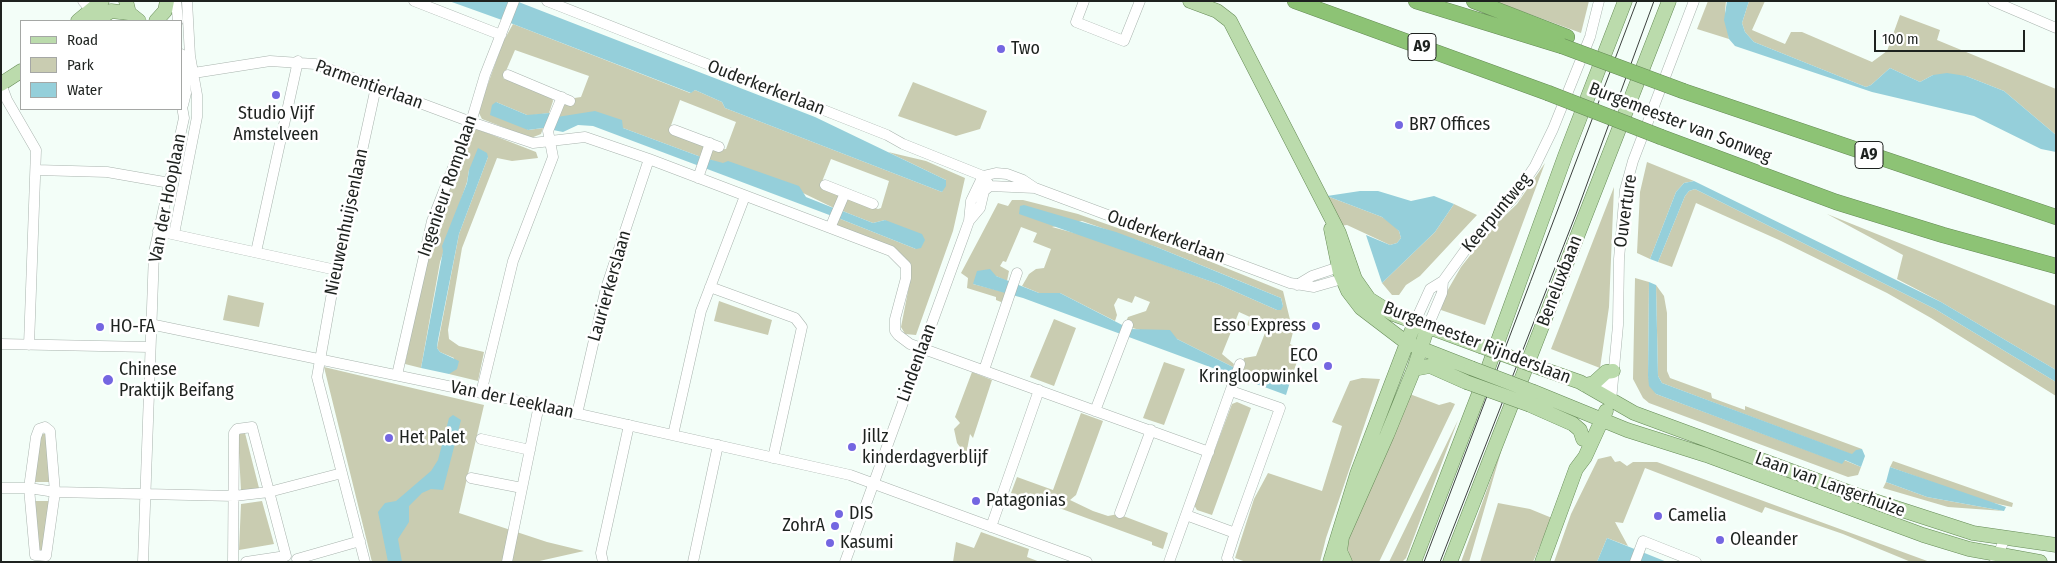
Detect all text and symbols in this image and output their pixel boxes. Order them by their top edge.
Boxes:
legend [20,20,182,110]
scale bar [1877,20,2028,52]
text: 100 m [1882,30,1919,48]
text: Road [67,31,98,49]
road number: A9 [1408,34,1436,61]
place label: Two [1011,38,1040,60]
marker: Two [995,43,1007,55]
text: Park [67,56,94,74]
street label: Parmentierlaan [312,56,426,114]
street label: Ouderkerkerlaan [704,56,828,120]
street label: Burgemeester van Sonweg [1586,78,1774,168]
text: Water [67,81,102,99]
marker: Studio Vijf Amstelveen [270,89,282,101]
place label: Studio Vijf Amstelveen [233,103,319,146]
street label: Ingenieur Romplaan [414,112,482,260]
place label: BR7 Offices [1409,114,1490,136]
marker: BR7 Offices [1393,119,1405,131]
street label: Van der Hooplaan [145,132,191,264]
road number: A9 [1855,142,1883,168]
street label: Nieuwenhuijsenlaan [321,147,373,297]
street label: Keerpuntweg [1458,169,1536,257]
street label: Ouverture [1610,173,1642,249]
street label: Ouderkerkerlaan [1104,206,1228,268]
street label: Laurierkerslaan [584,228,636,344]
street label: Beneluxbaan [1533,232,1587,330]
street label: Burgemeester Rijnderslaan [1380,297,1574,389]
place label: Esso Express [1213,315,1306,337]
place label: HO-FA [110,316,155,338]
marker: Esso Express [1310,320,1322,332]
marker: HO-FA [94,321,106,333]
street label: Lindenlaan [893,321,941,405]
place label: ECO Kringloopwinkel [1199,345,1318,388]
place label: Chinese Praktijk Beifang [119,359,234,402]
marker: ECO Kringloopwinkel [1322,360,1334,372]
marker: Chinese Praktijk Beifang [101,373,115,387]
street label: Van der Leeklaan [448,376,576,424]
place label: Jillz kinderdagverblijf [862,426,987,468]
place label: Het Palet [399,427,465,449]
marker: Het Palet [383,432,395,444]
marker: Jillz kinderdagverblijf [846,441,858,453]
street label: Laan van Langerhuize [1752,448,1908,522]
place label: Patagonias [986,490,1066,512]
marker: Patagonias [970,495,982,507]
place label: DIS [849,503,873,525]
place label: Camelia [1668,505,1727,527]
marker: DIS [833,508,845,520]
marker: Camelia [1652,510,1664,522]
place label: ZohrA [782,515,825,537]
marker: ZohrA [829,520,841,532]
place label: Oleander [1730,529,1798,551]
place label: Kasumi [840,532,894,554]
marker: Oleander [1714,534,1726,546]
marker: Kasumi [824,537,836,549]

